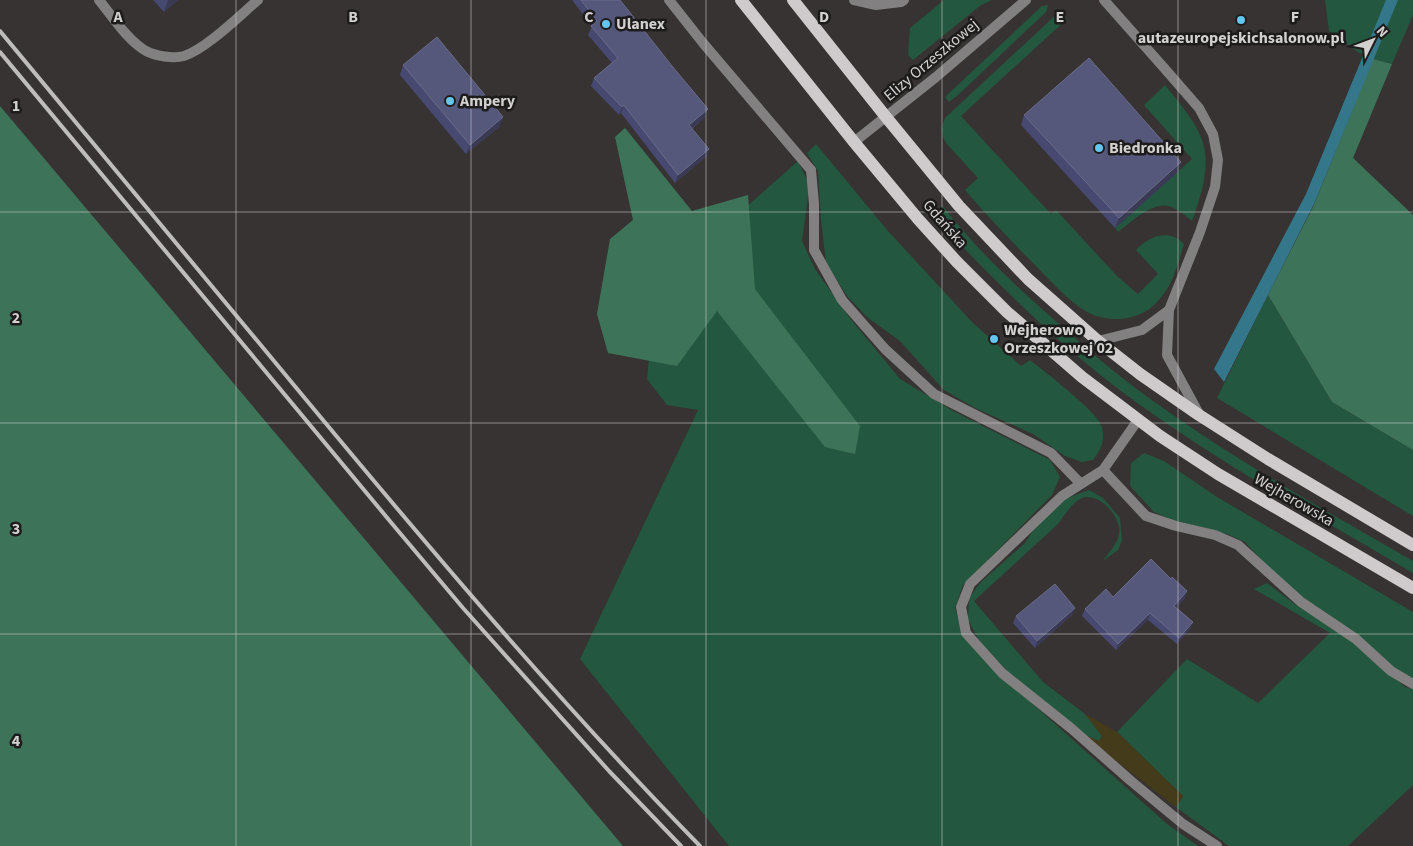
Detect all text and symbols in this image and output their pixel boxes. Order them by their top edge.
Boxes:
text: A [112,6,123,28]
text: B [348,6,358,28]
text: C [584,6,594,28]
text: D [819,6,829,28]
text: E [1056,6,1064,28]
text: F [1291,6,1299,28]
place label: Ulanex [616,13,665,35]
street label: Elizy Orzeszkowej [879,14,983,106]
marker: autazeuropejskichsalonow.pl [1235,14,1247,26]
north arrow [1348,15,1398,65]
marker: Ulanex [600,18,612,30]
text: N [1371,22,1392,42]
place label: autazeuropejskichsalonow.pl [1138,27,1345,49]
place label: Ampery [459,90,516,112]
text: 1 [12,95,20,117]
marker: Ampery [444,95,456,107]
place label: Biedronka [1109,137,1182,159]
marker: Biedronka [1093,142,1105,154]
street label: Gdańska [918,195,972,253]
text: 2 [12,307,20,329]
place label: Wejherowo Orzeszkowej 02 [1004,319,1113,359]
marker: Wejherowo Orzeszkowej 02 [988,333,1000,345]
street label: Wejherowska [1250,468,1338,532]
text: 3 [12,518,20,540]
text: 4 [12,730,21,752]

